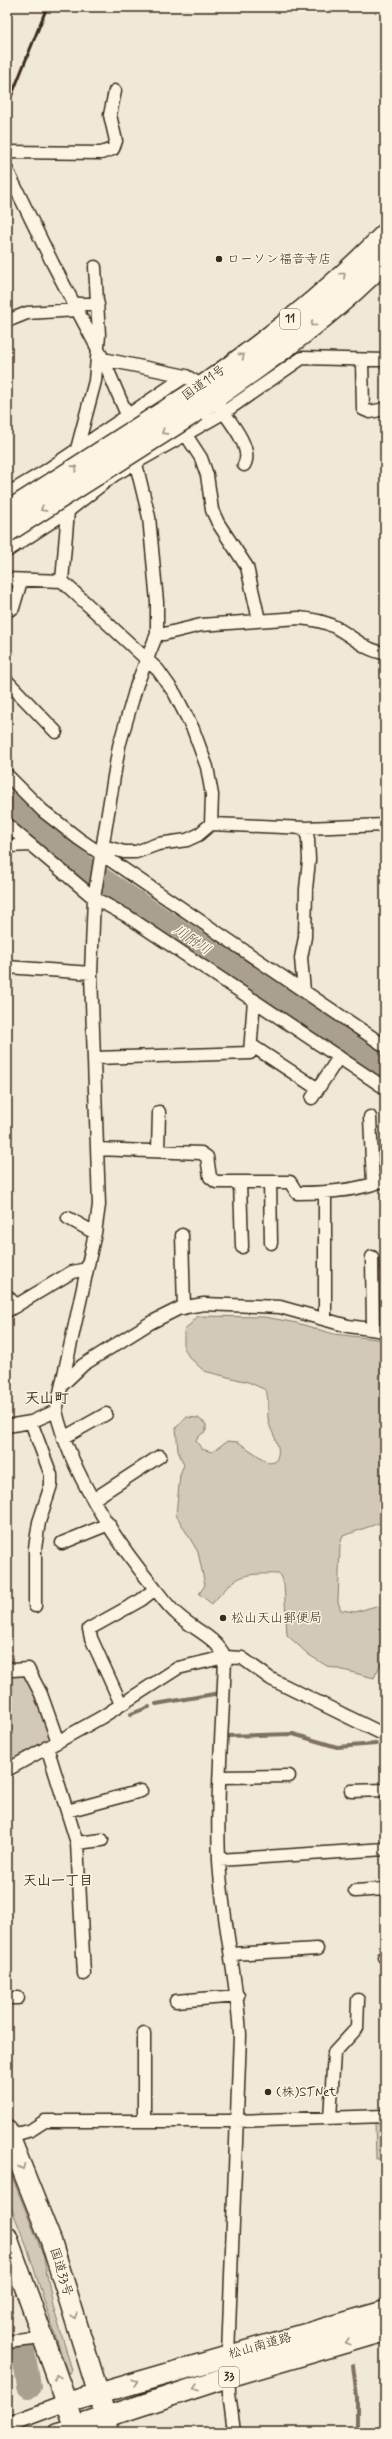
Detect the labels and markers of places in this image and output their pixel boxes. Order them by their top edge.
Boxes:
place label: ローソン福音寺店 [227,251,331,268]
marker: ローソン福音寺店 [214,254,224,264]
place label: 松山天山郵便局 [231,1610,322,1627]
marker: 松山天山郵便局 [218,1613,228,1623]
place label: (株)STNet [276,2084,337,2101]
marker: (株)STNet [263,2087,273,2097]

